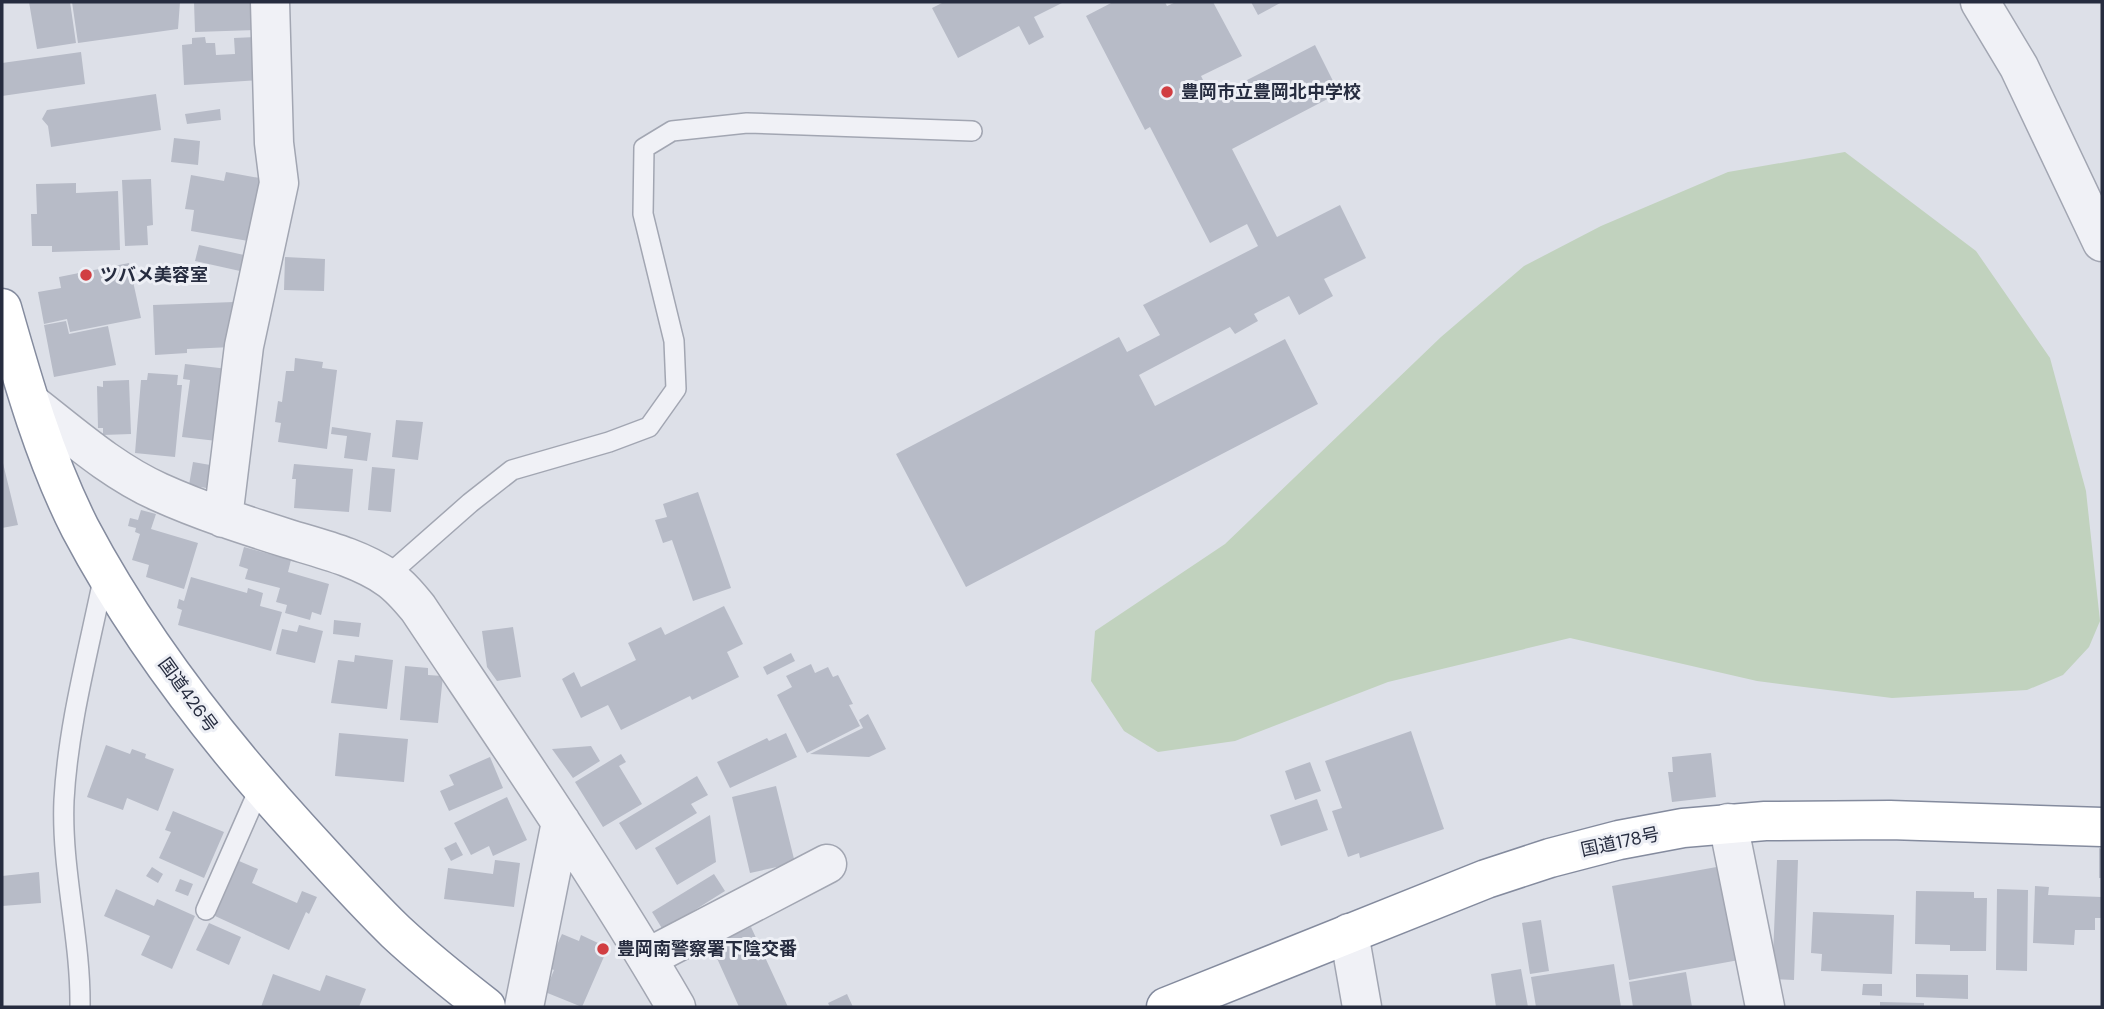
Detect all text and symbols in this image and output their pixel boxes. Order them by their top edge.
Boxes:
place label: 豊岡市立豊岡北中学校 [1181,80,1361,104]
marker: 豊岡市立豊岡北中学校 [1159,84,1175,100]
place label: ツバメ美容室 [100,263,208,287]
marker: ツバメ美容室 [78,267,94,283]
street label: 国道426号 [153,653,223,737]
street label: 国道178号 [1578,822,1662,862]
place label: 豊岡南警察署下陰交番 [617,937,797,961]
marker: 豊岡南警察署下陰交番 [595,941,611,957]

